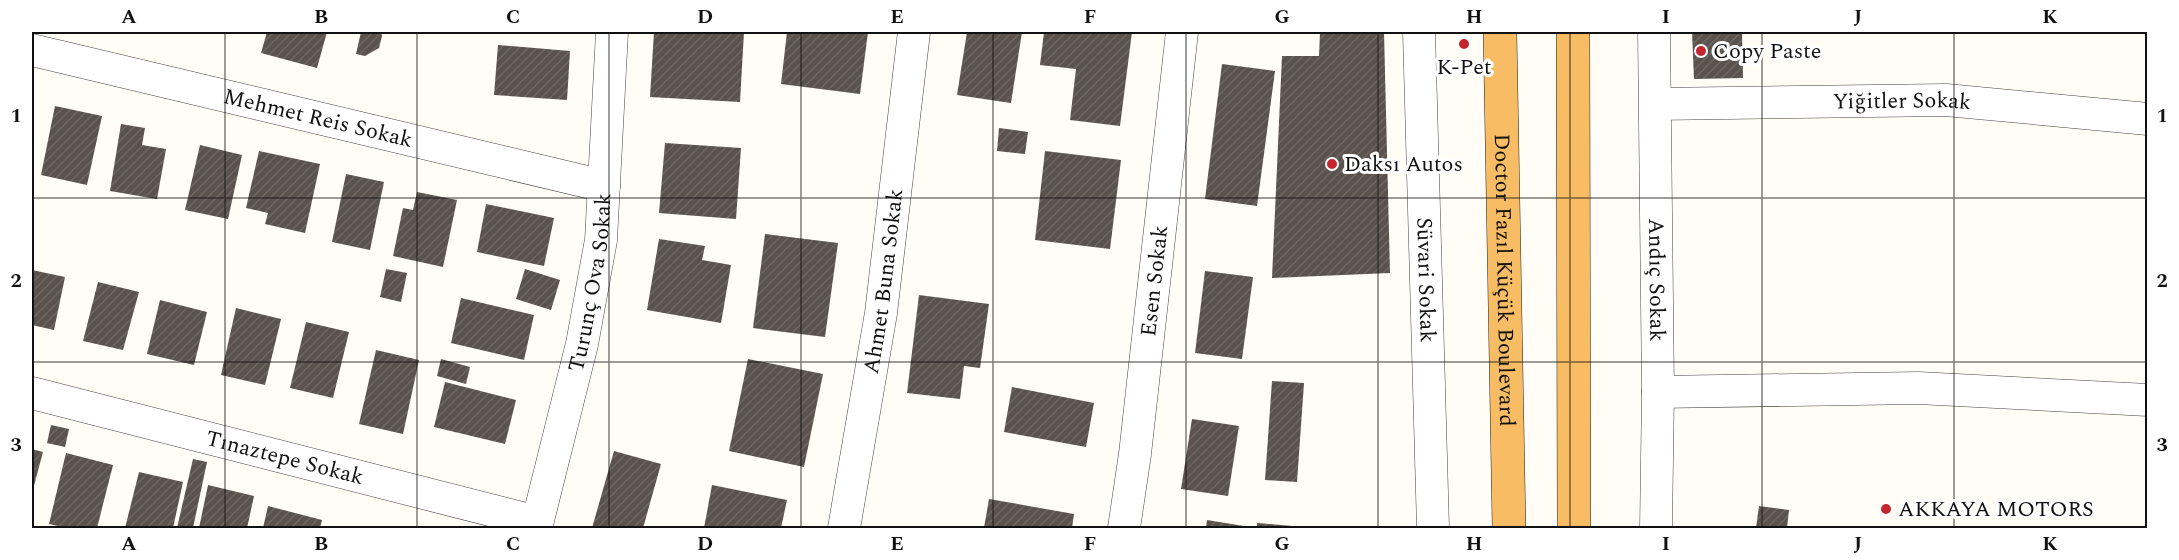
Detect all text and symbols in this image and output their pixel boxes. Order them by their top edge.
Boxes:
text: A [121,2,137,32]
text: B [314,2,328,32]
text: C [506,2,520,32]
text: D [697,2,713,32]
text: E [890,2,904,32]
text: F [1084,2,1096,32]
text: G [1274,2,1290,32]
text: H [1466,2,1482,32]
text: I [1662,2,1670,32]
text: J [1854,2,1862,32]
text: K [2042,2,2058,32]
place label: Copy Paste [1713,35,1821,68]
marker: K-Pet [1457,37,1471,51]
marker: Copy Paste [1694,44,1708,58]
place label: K-Pet [1436,51,1492,84]
street label: Mehmet Reis Sokak [220,80,416,156]
street label: Yiğitler Sokak [1832,83,1973,119]
text: 1 [10,101,22,131]
text: 1 [2156,101,2168,131]
street label: Doctor Fazıl Küçük Boulevard [1485,133,1524,427]
place label: Daksı Autos [1344,148,1463,181]
marker: Daksı Autos [1325,157,1339,171]
street label: Ahmet Buna Sokak [854,187,912,376]
street label: Turunç Ova Sokak [559,192,620,375]
street label: Süvari Sokak [1408,217,1444,343]
street label: Andıç Sokak [1640,218,1674,342]
street label: Esen Sokak [1132,224,1177,338]
text: 2 [10,266,22,296]
text: 2 [2156,266,2168,296]
street label: Tınaztepe Sokak [202,422,367,494]
text: 3 [10,430,22,460]
text: 3 [2156,430,2168,460]
place label: AKKAYA MOTORS [1898,493,2094,526]
marker: AKKAYA MOTORS [1879,502,1893,516]
text: A [121,529,137,559]
text: B [314,529,328,559]
text: C [506,529,520,559]
text: D [697,529,713,559]
text: E [890,529,904,559]
text: F [1084,529,1096,559]
text: G [1274,529,1290,559]
text: H [1466,529,1482,559]
text: I [1662,529,1670,559]
text: J [1854,529,1862,559]
text: K [2042,529,2058,559]

